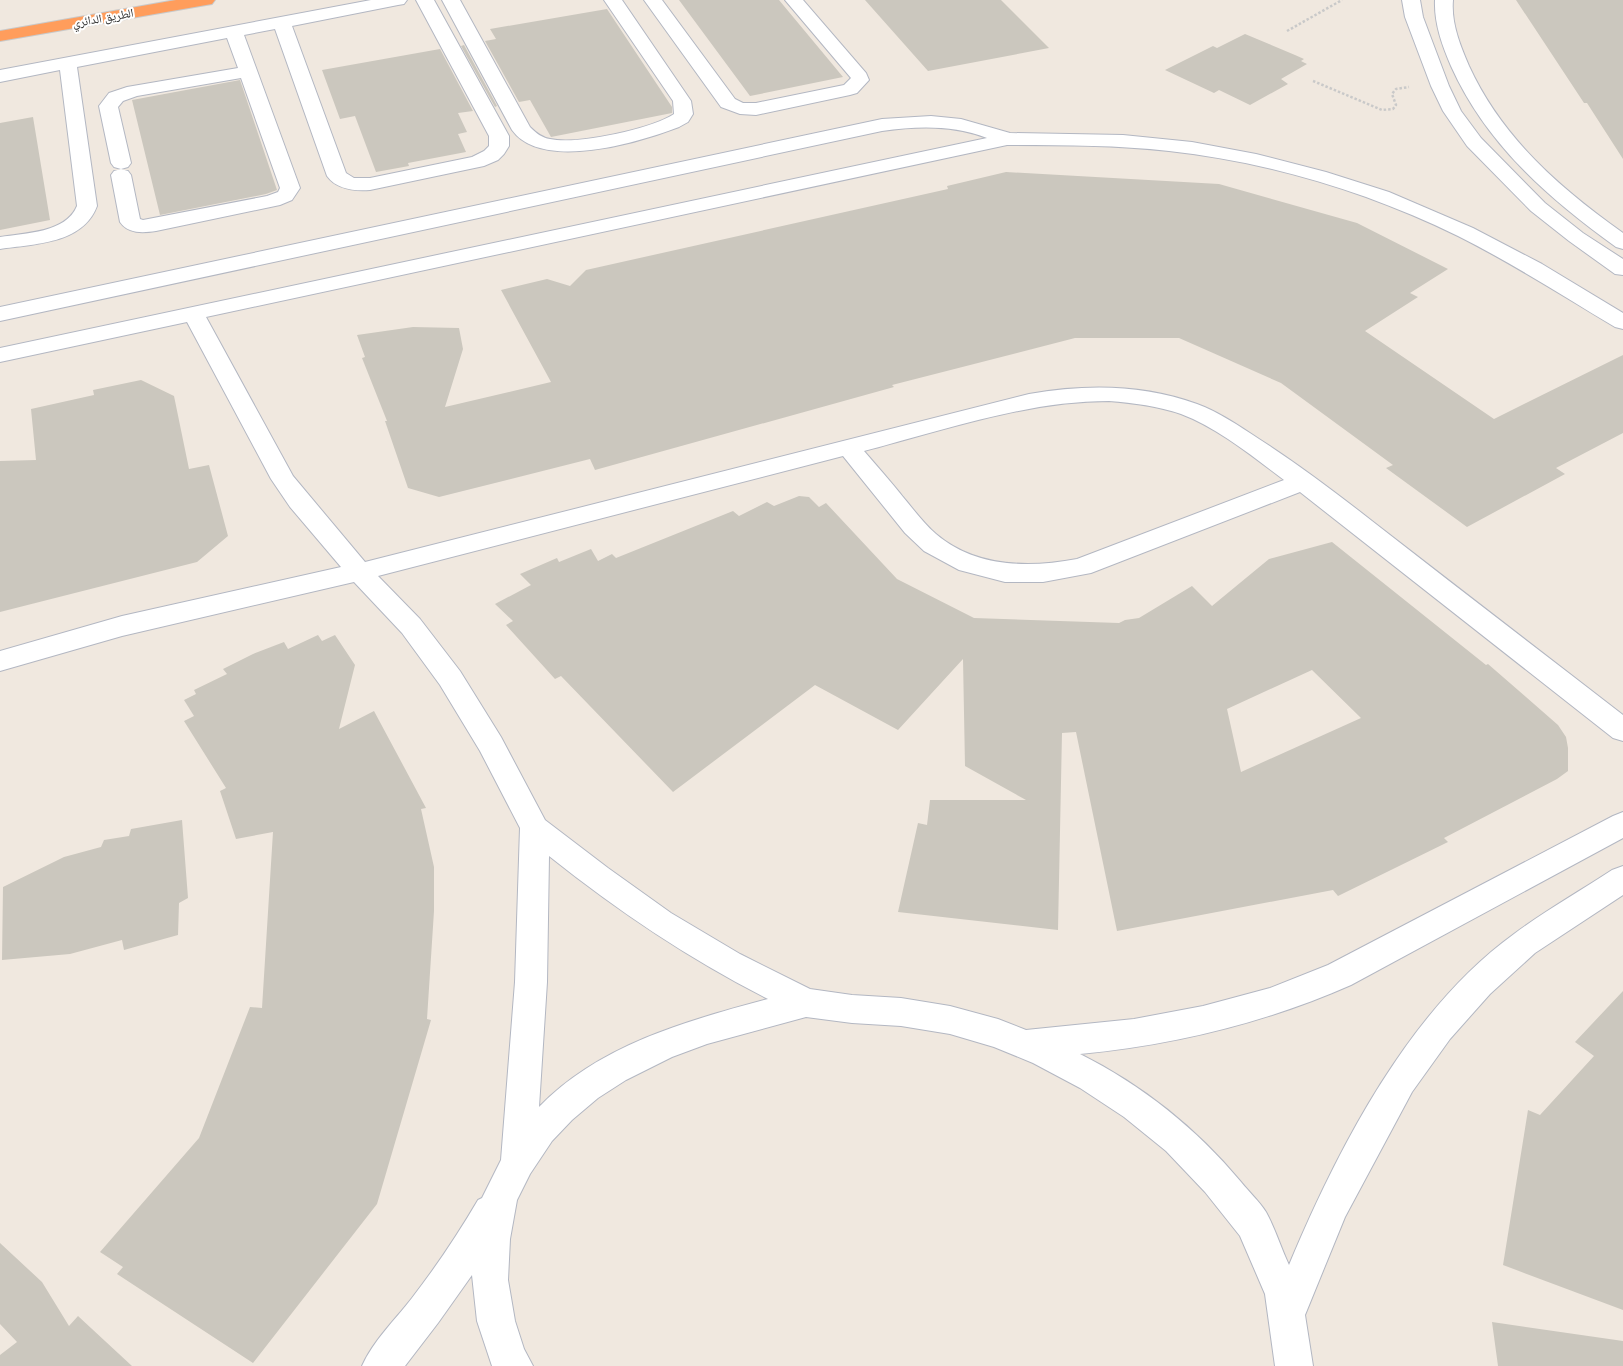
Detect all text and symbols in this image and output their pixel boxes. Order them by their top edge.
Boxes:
street label: الطريق الدائري [71,5,135,33]

